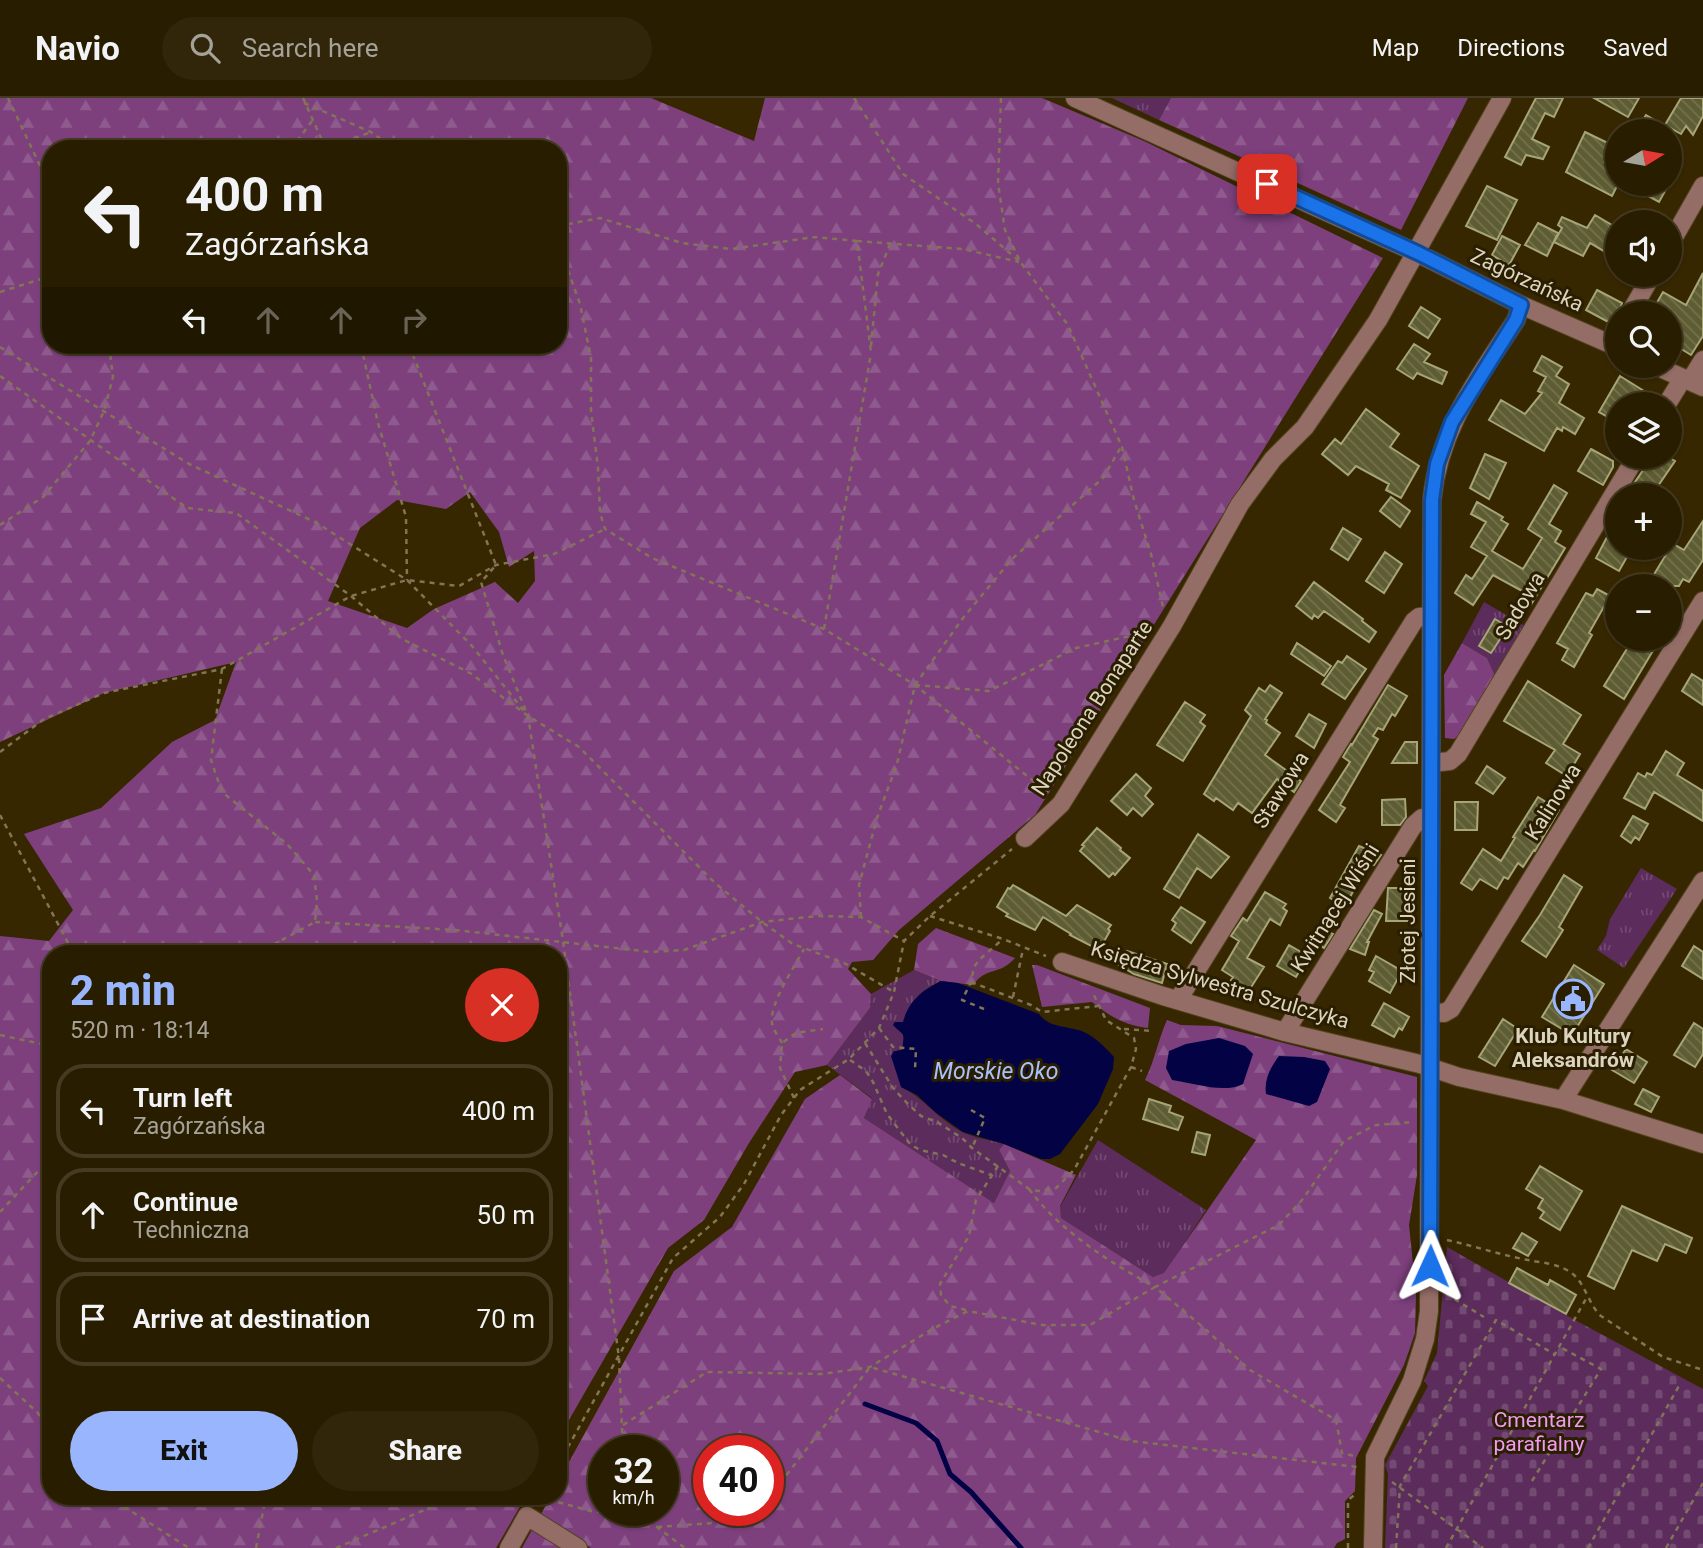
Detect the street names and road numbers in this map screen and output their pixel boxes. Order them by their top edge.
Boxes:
street label: Zagórzańska [1467,244,1587,316]
street label: Sadowa [1490,568,1550,644]
street label: Napoleona Bonaparte [1027,616,1157,800]
street label: Stawowa [1248,747,1314,833]
street label: Kalinowa [1520,759,1586,845]
street label: Kwitnącej Wiśni [1286,839,1384,977]
street label: Złotej Jesieni [1396,859,1420,984]
street label: Księdza Sylwestra Szulczyka [1088,937,1352,1033]

